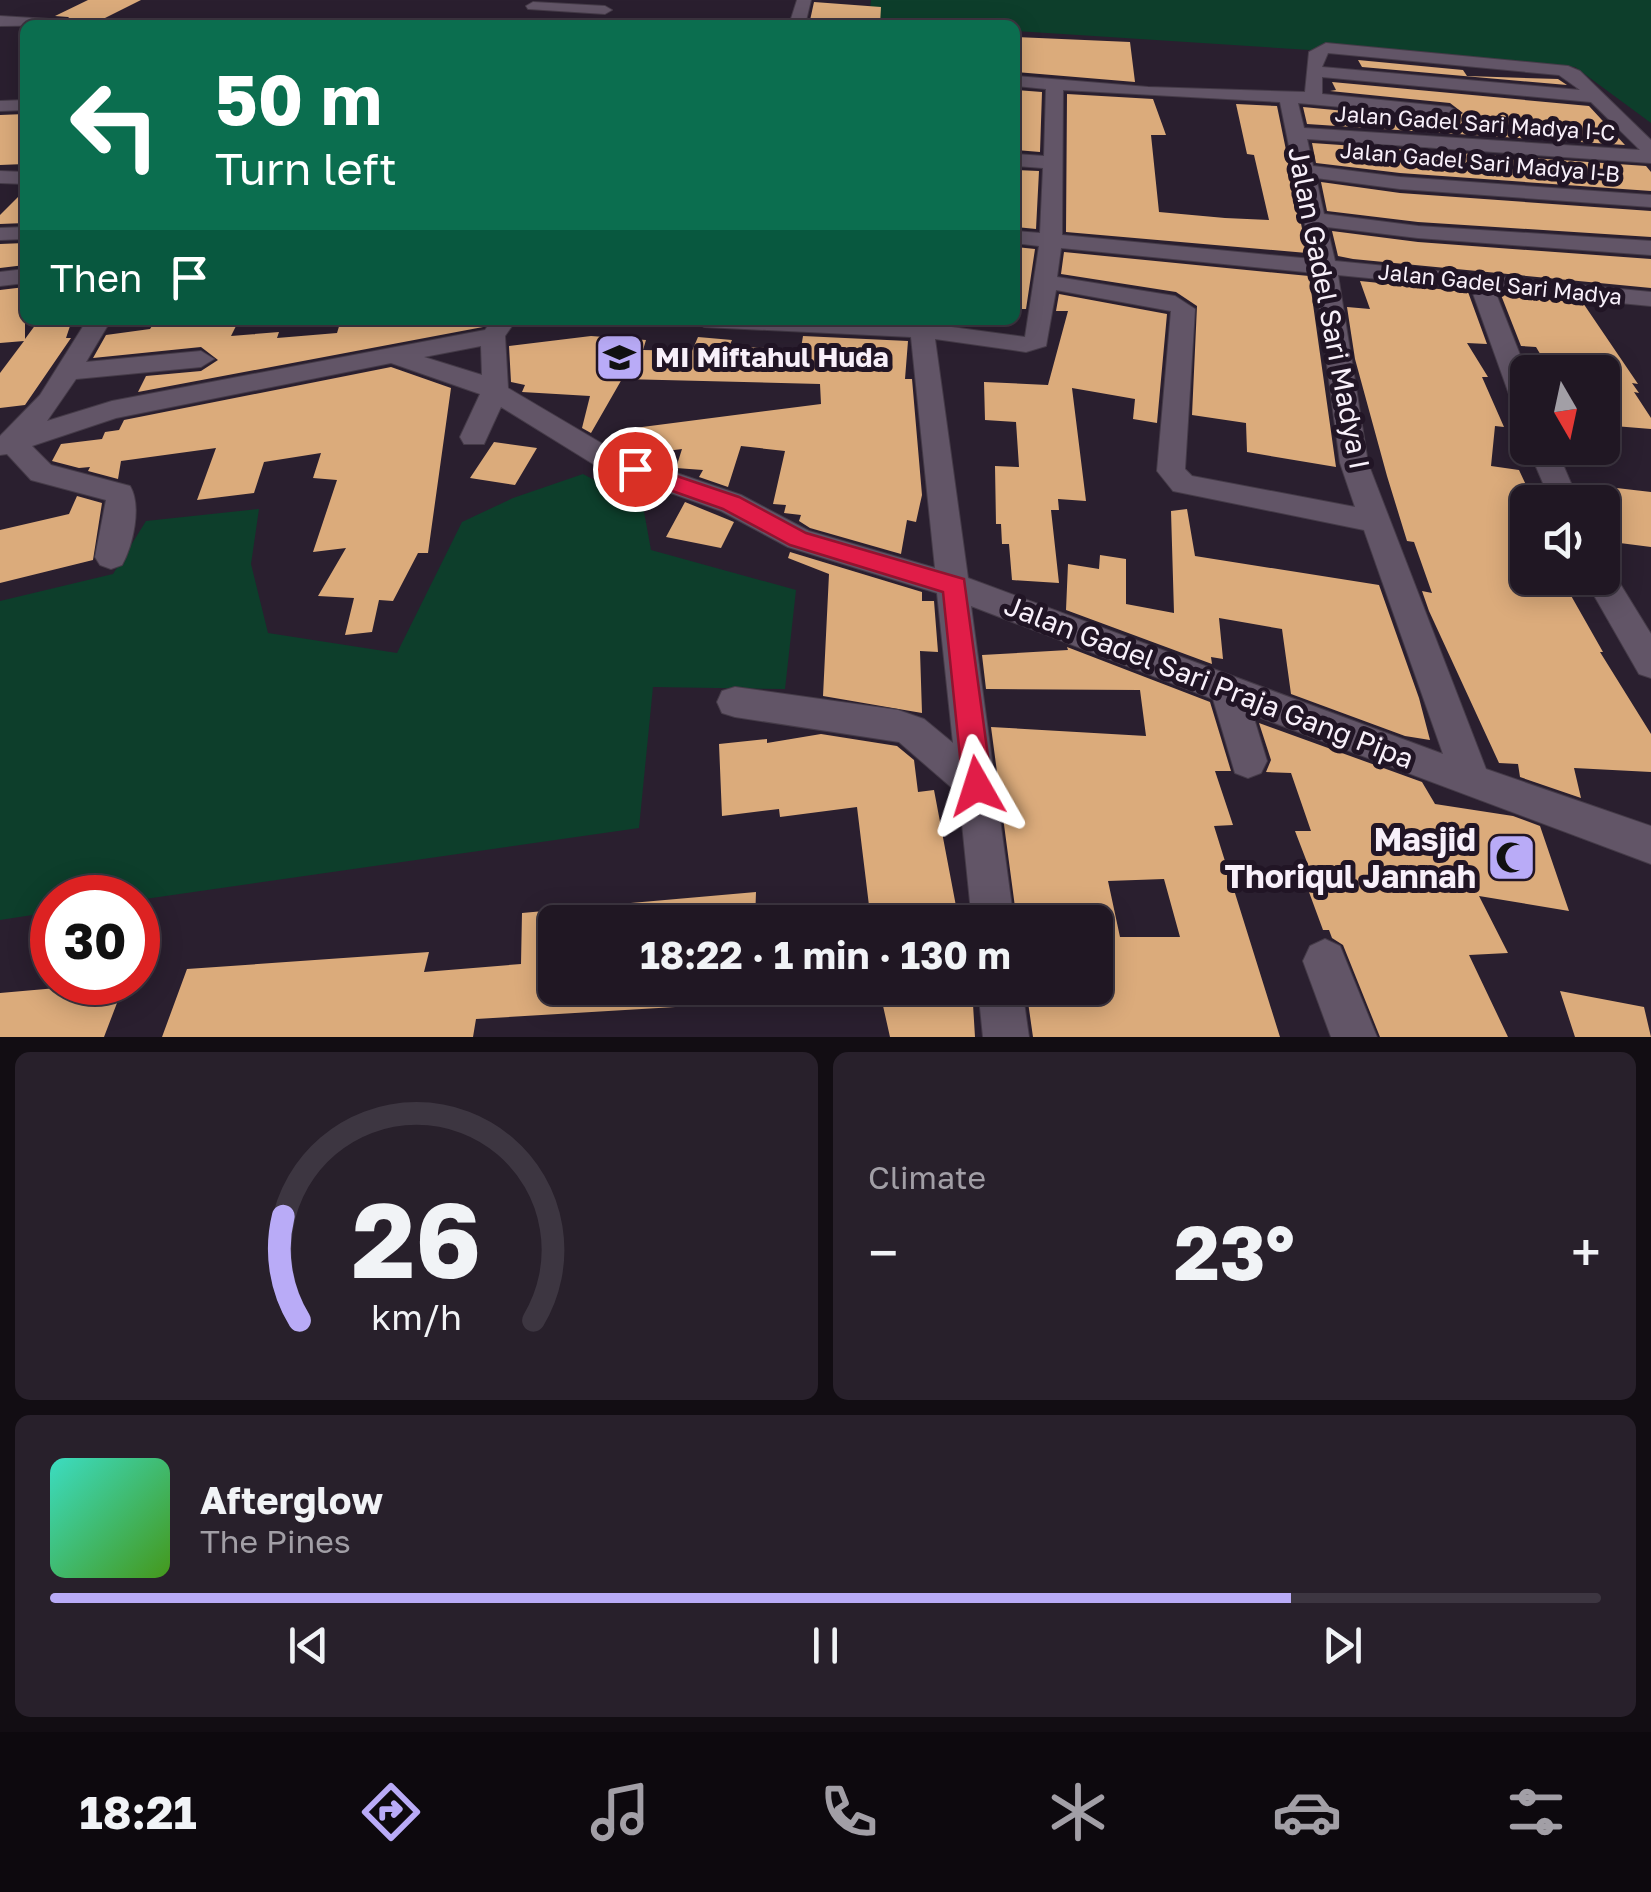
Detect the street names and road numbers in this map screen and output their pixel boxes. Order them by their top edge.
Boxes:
street label: Jalan Gadel Sari Madya I-C [1334,99,1616,146]
street label: Jalan Gadel Sari Madya I-B [1339,136,1621,187]
street label: Jalan Gadel Sari Madya I [1282,144,1377,472]
street label: Jalan Gadel Sari Madya [1377,257,1623,310]
street label: Jalan Gadel Sari Praja Gang Pipa [1000,588,1418,775]

